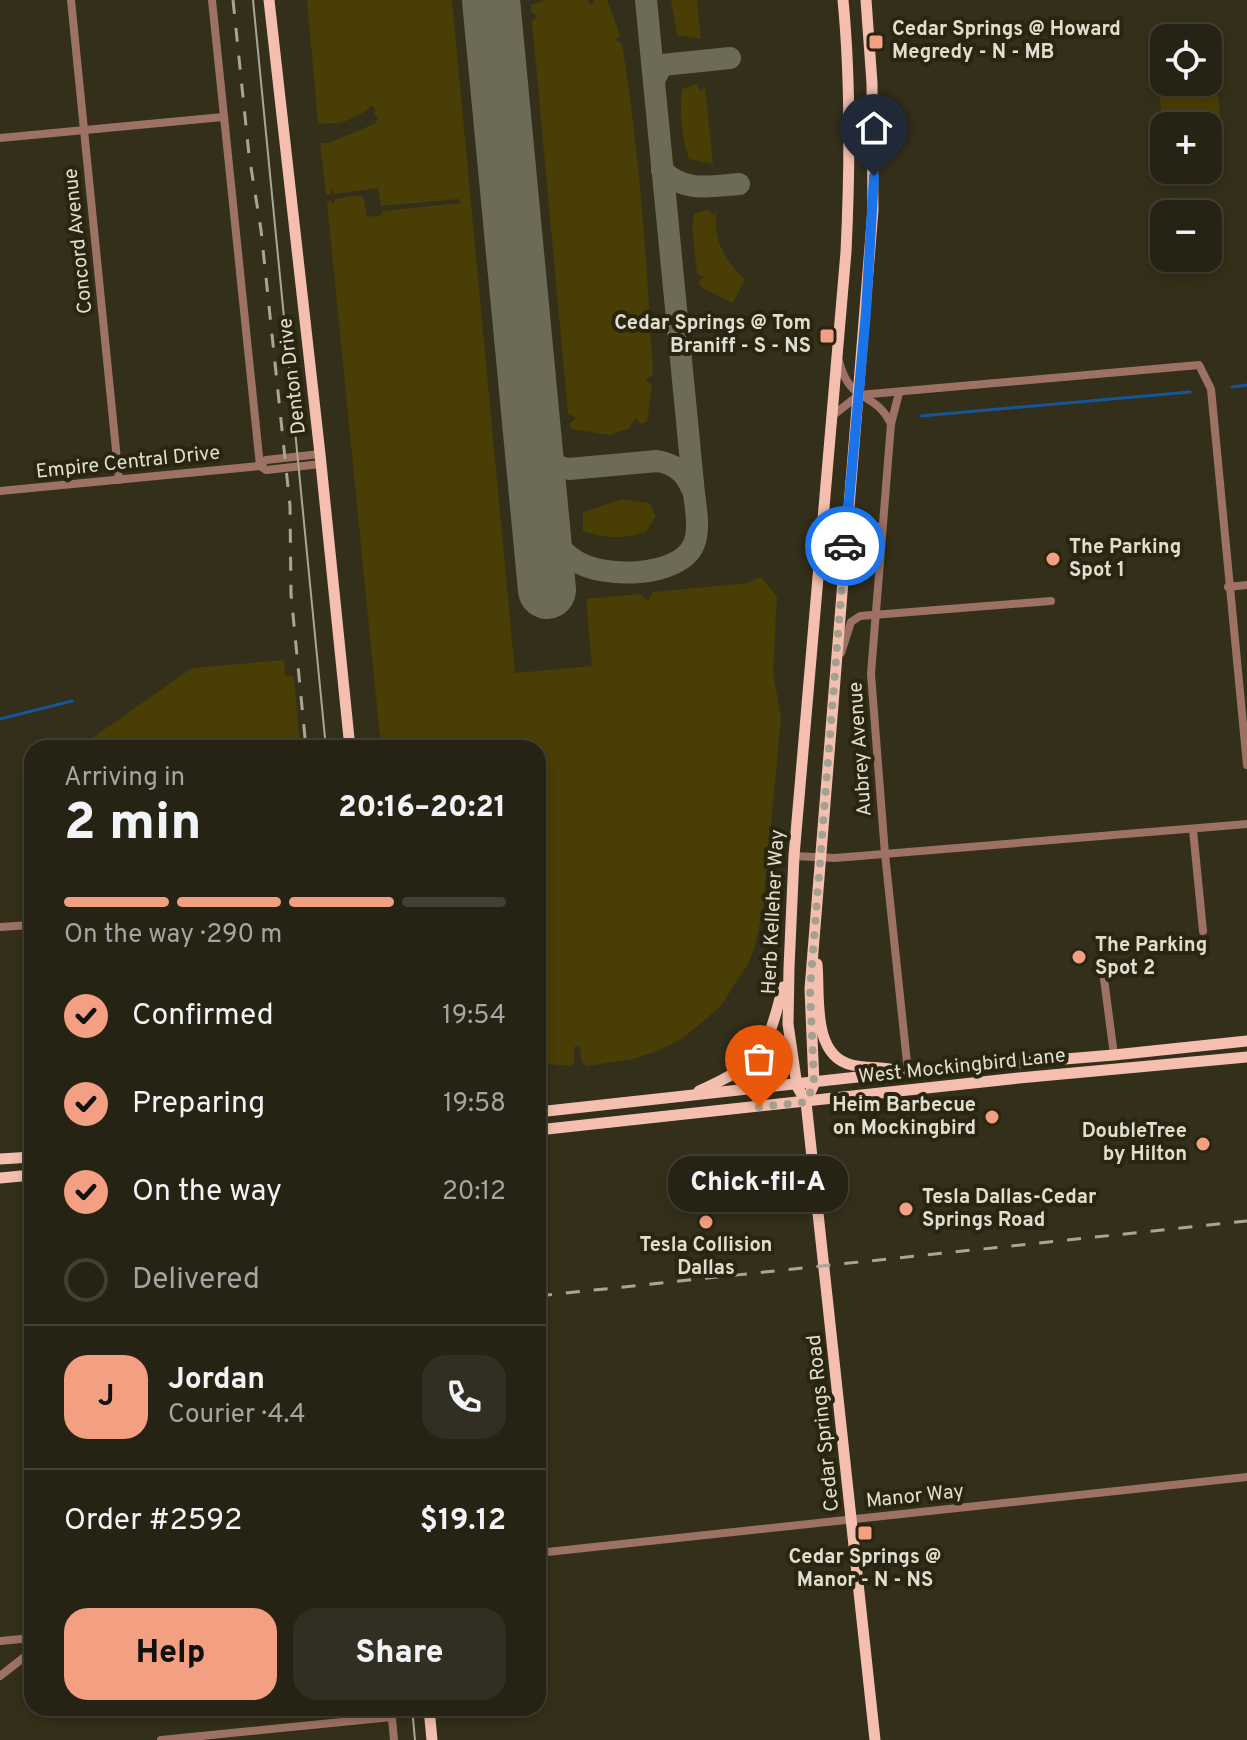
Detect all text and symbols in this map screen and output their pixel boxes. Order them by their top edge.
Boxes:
place label: Cedar Springs @ Howard Megredy - N - MB [892,17,1121,66]
map controls [1150,24,1222,272]
button: locate [1150,24,1222,96]
marker: Cedar Springs @ Howard Megredy - N - MB [867,33,885,51]
pin [840,94,908,176]
icon: home [852,106,896,150]
button: + [1150,112,1222,184]
street label: Concord Avenue [58,167,100,315]
button: − [1150,200,1222,272]
place label: Cedar Springs @ Tom Braniff - S - NS [614,311,811,360]
street label: Denton Drive [273,316,313,436]
marker: Cedar Springs @ Tom Braniff - S - NS [818,327,836,345]
street label: Empire Central Drive [35,440,221,486]
courier [805,506,885,586]
icon: car [823,524,867,568]
place label: The Parking Spot 1 [1069,535,1181,584]
marker: The Parking Spot 1 [1044,550,1062,568]
street label: Aubrey Avenue [843,681,879,817]
text: Arriving in [64,762,185,795]
text: 20:16–20:21 [338,790,506,827]
text: 2 min [64,792,202,858]
street label: Herb Kelleher Way [757,829,791,995]
text: On the way · 290 m [64,919,282,952]
place label: The Parking Spot 2 [1095,933,1207,982]
marker: The Parking Spot 2 [1070,948,1088,966]
icon: check [64,994,108,1038]
text: Confirmed [132,998,274,1035]
text: 19:54 [442,1000,506,1033]
pin [725,1025,793,1107]
icon: bag [737,1037,781,1081]
street label: West Mockingbird Lane [857,1043,1067,1091]
icon: check [64,1082,108,1126]
text: Preparing [132,1086,265,1123]
text: 19:58 [443,1088,506,1121]
place label: Heim Barbecue on Mockingbird [832,1093,976,1142]
marker: Heim Barbecue on Mockingbird [983,1108,1001,1126]
place label: DoubleTree by Hilton [1082,1119,1187,1168]
marker: DoubleTree by Hilton [1194,1135,1212,1153]
callout: Chick-fil-A [669,1155,849,1211]
text: Chick-fil-A [691,1167,825,1200]
icon: check [64,1170,108,1214]
text: On the way [132,1174,282,1211]
text: 20:12 [442,1176,506,1209]
place label: Tesla Dallas-Cedar Springs Road [922,1185,1097,1234]
marker: Tesla Dallas-Cedar Springs Road [897,1200,915,1218]
marker: Tesla Collision Dallas [697,1213,715,1231]
place label: Tesla Collision Dallas [640,1233,772,1282]
text: Delivered [132,1262,260,1299]
street label: Cedar Springs Road [802,1333,846,1513]
button: phone [422,1355,506,1439]
text: Jordan [168,1362,265,1399]
text: J [98,1379,114,1416]
text: Courier · 4.4 [168,1399,306,1432]
street label: Manor Way [865,1479,965,1515]
text: Order #2592 [64,1503,242,1540]
text: $19.12 [420,1503,506,1540]
marker: Cedar Springs @ Manor - N - NS [856,1524,874,1542]
place label: Cedar Springs @ Manor - N - NS [789,1545,941,1594]
button: Help [64,1608,277,1700]
button: Share [293,1608,506,1700]

